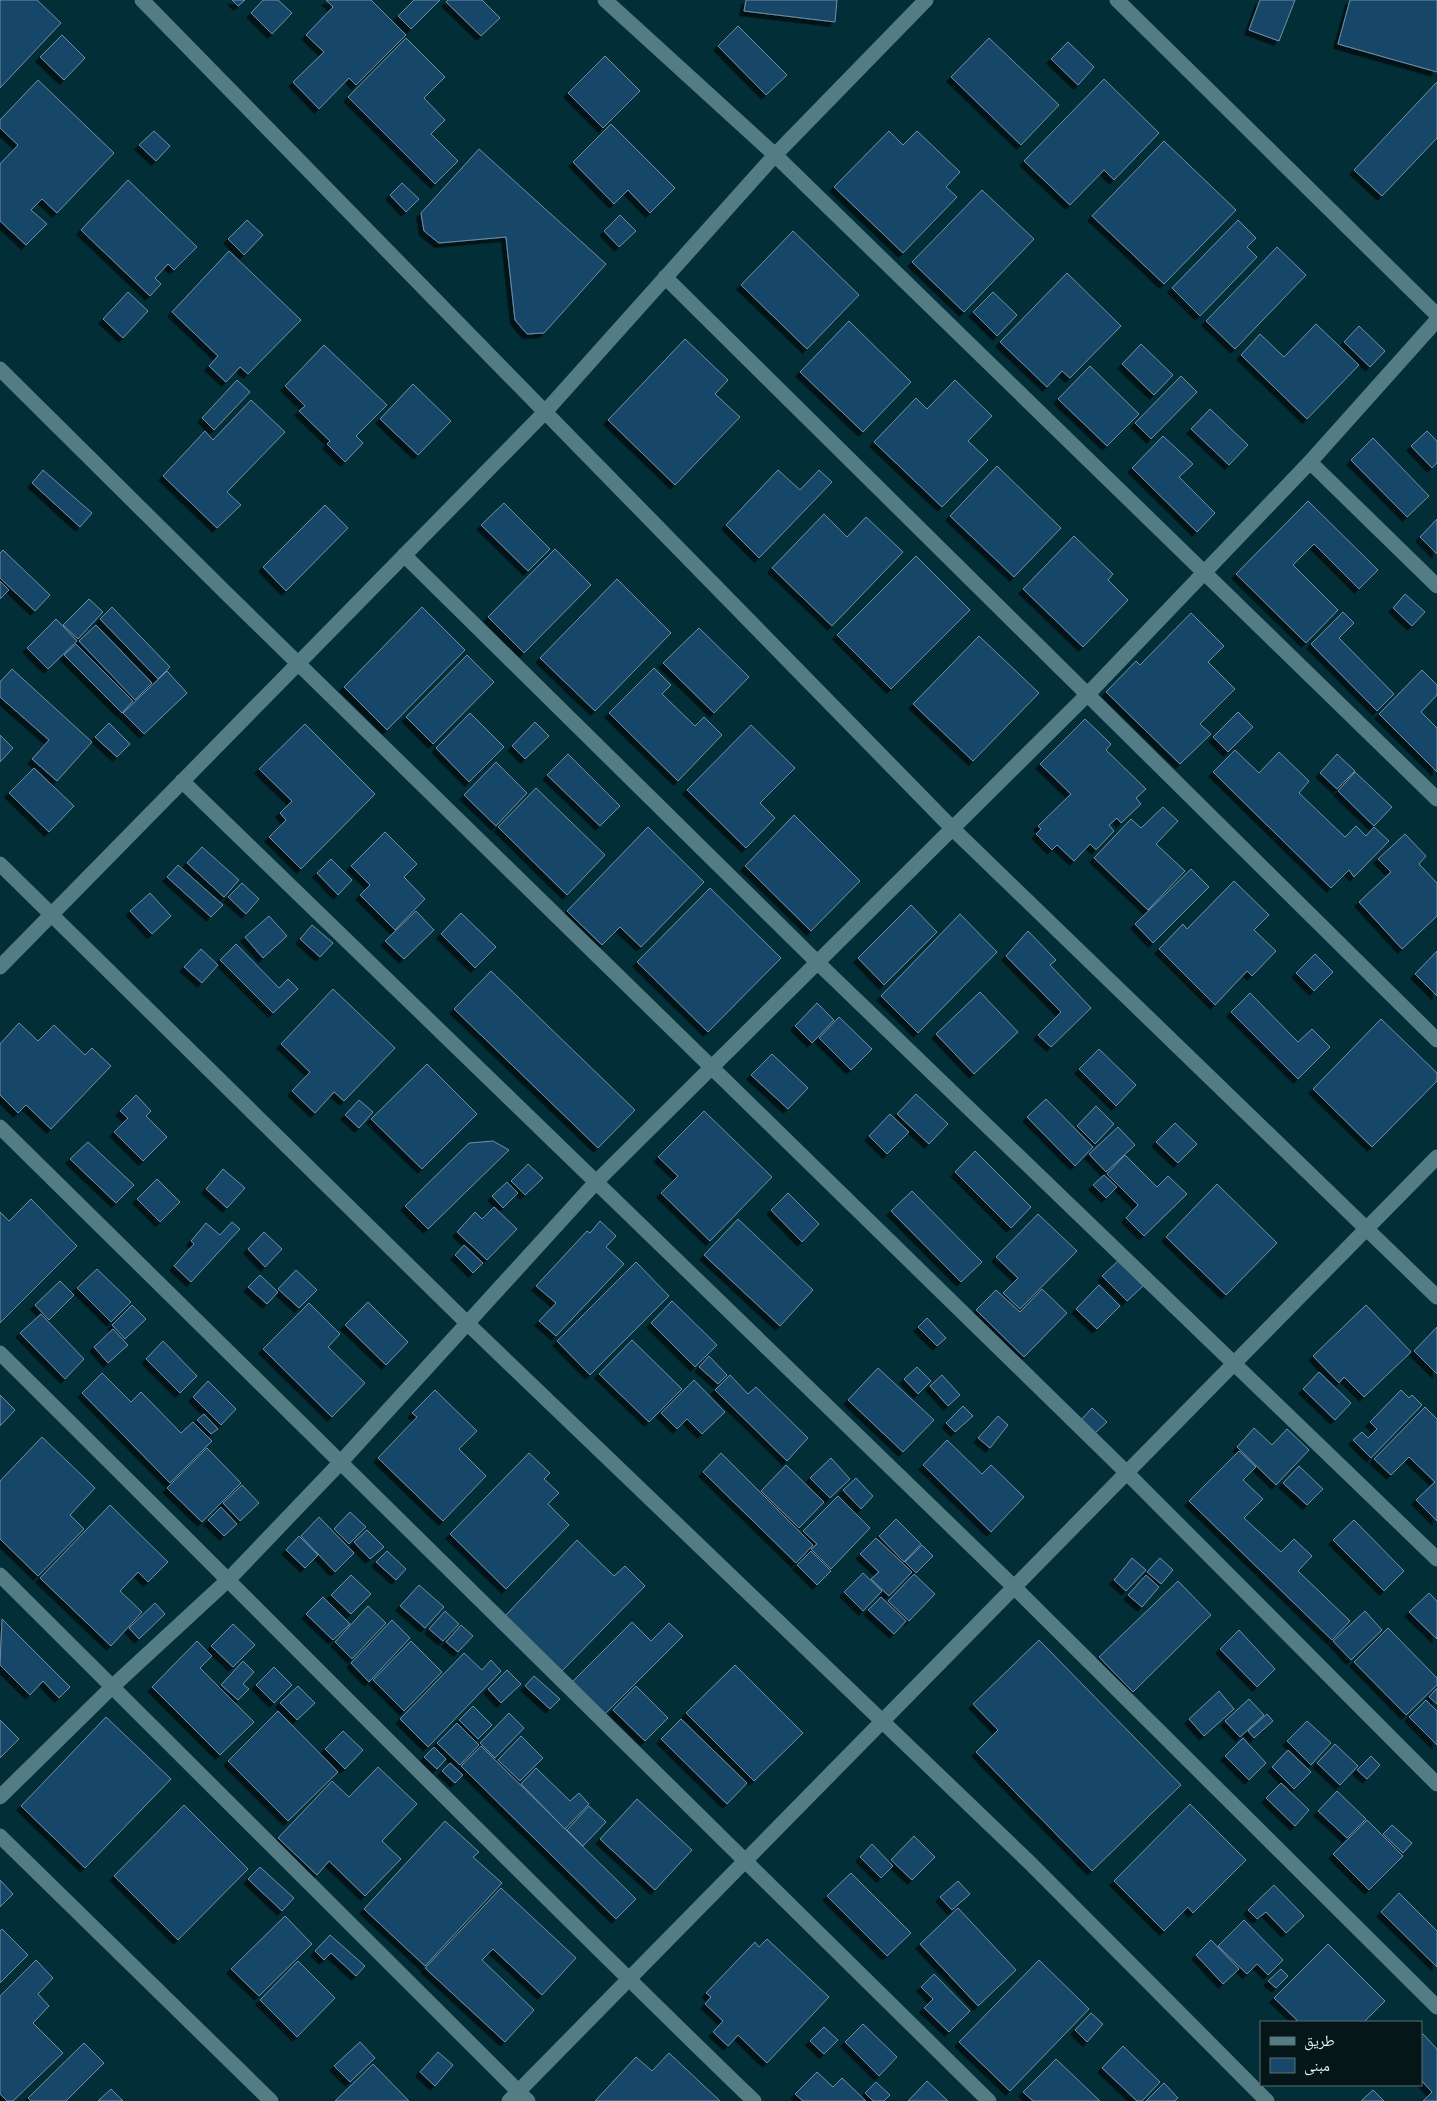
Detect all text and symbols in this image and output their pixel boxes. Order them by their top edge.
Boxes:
legend [1260,2021,1422,2086]
text: طريق [1304,2032,1335,2051]
text: مبنى [1304,2057,1330,2076]

